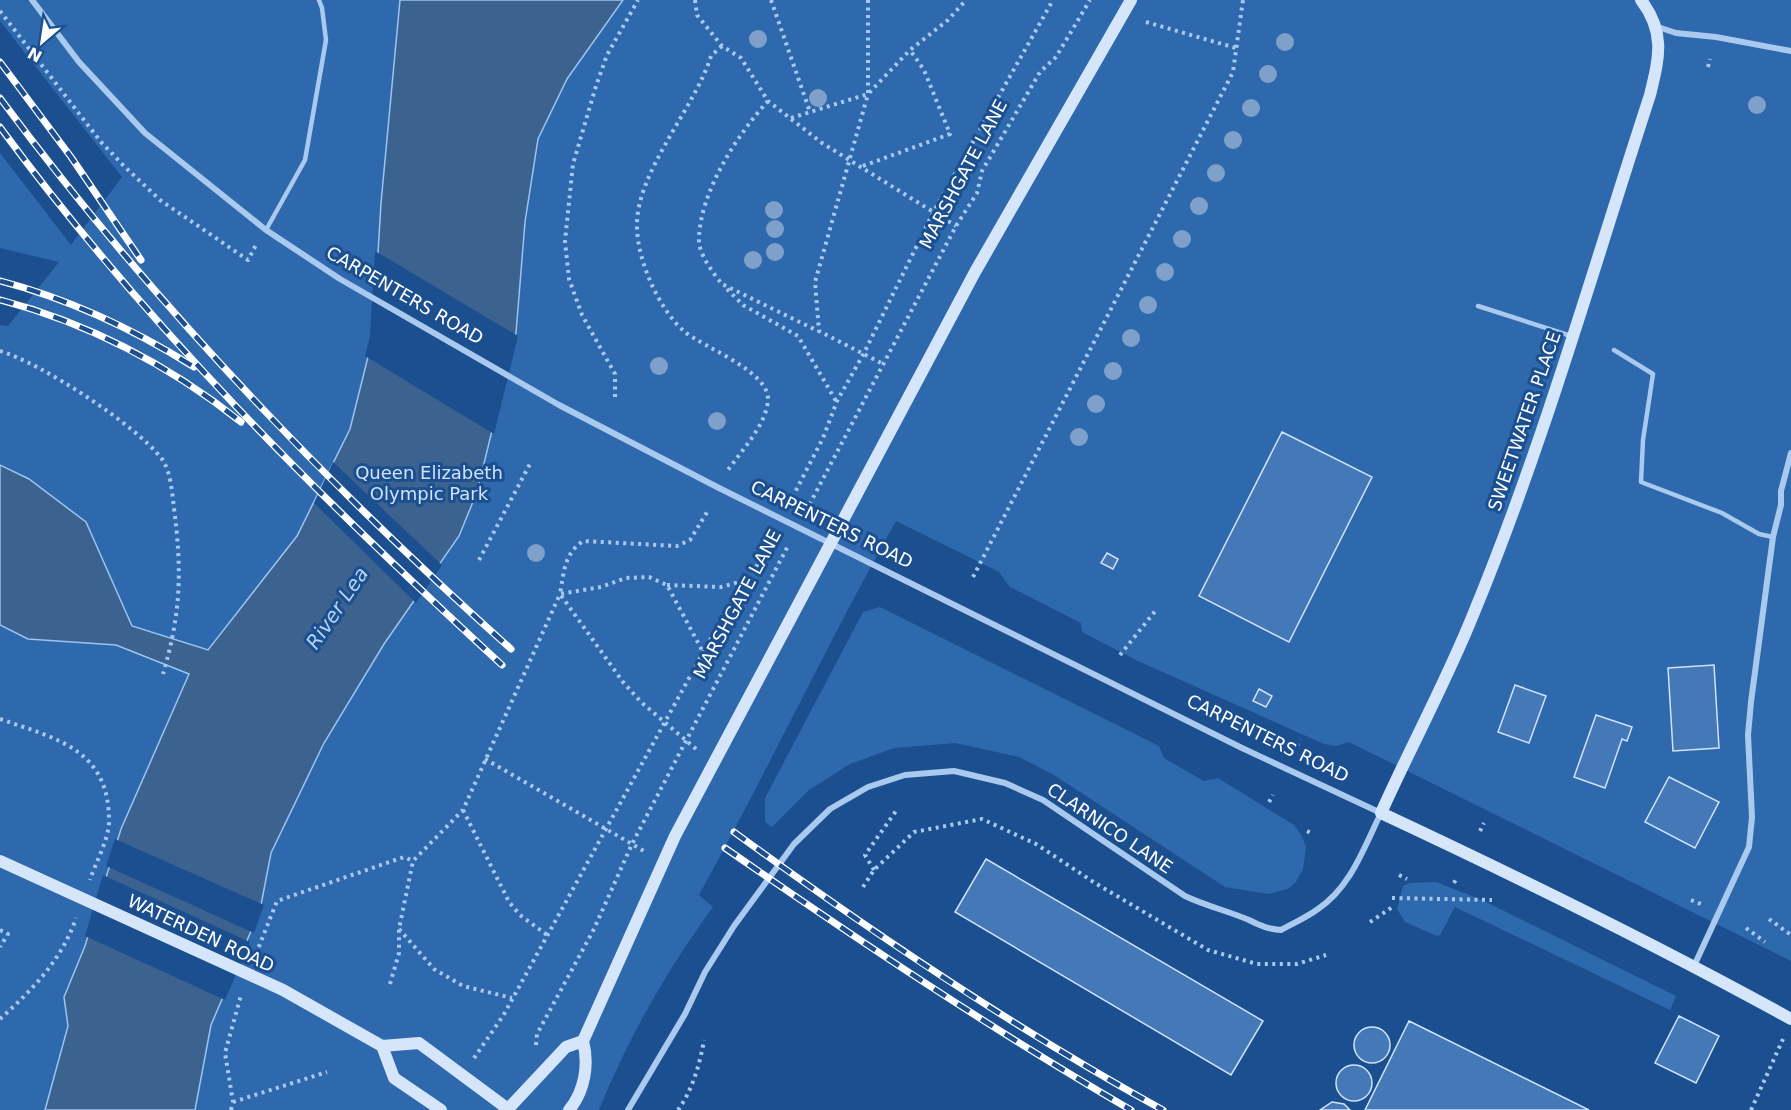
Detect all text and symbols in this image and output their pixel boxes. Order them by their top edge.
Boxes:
north arrow [12,12,72,72]
text: N [25,43,45,66]
street label: MARSHGATE LANE [915,96,1011,252]
street label: CARPENTERS ROAD [323,241,487,349]
street label: SWEETWATER PLACE [1483,328,1565,514]
park label: Queen Elizabeth Olympic Park [355,462,503,504]
street label: CARPENTERS ROAD [748,476,916,572]
street label: MARSHGATE LANE [689,526,785,682]
water label: River Lea [301,562,373,654]
street label: CARPENTERS ROAD [1184,690,1352,786]
street label: CLARNICO LANE [1043,778,1177,878]
street label: WATERDEN ROAD [124,890,278,976]

